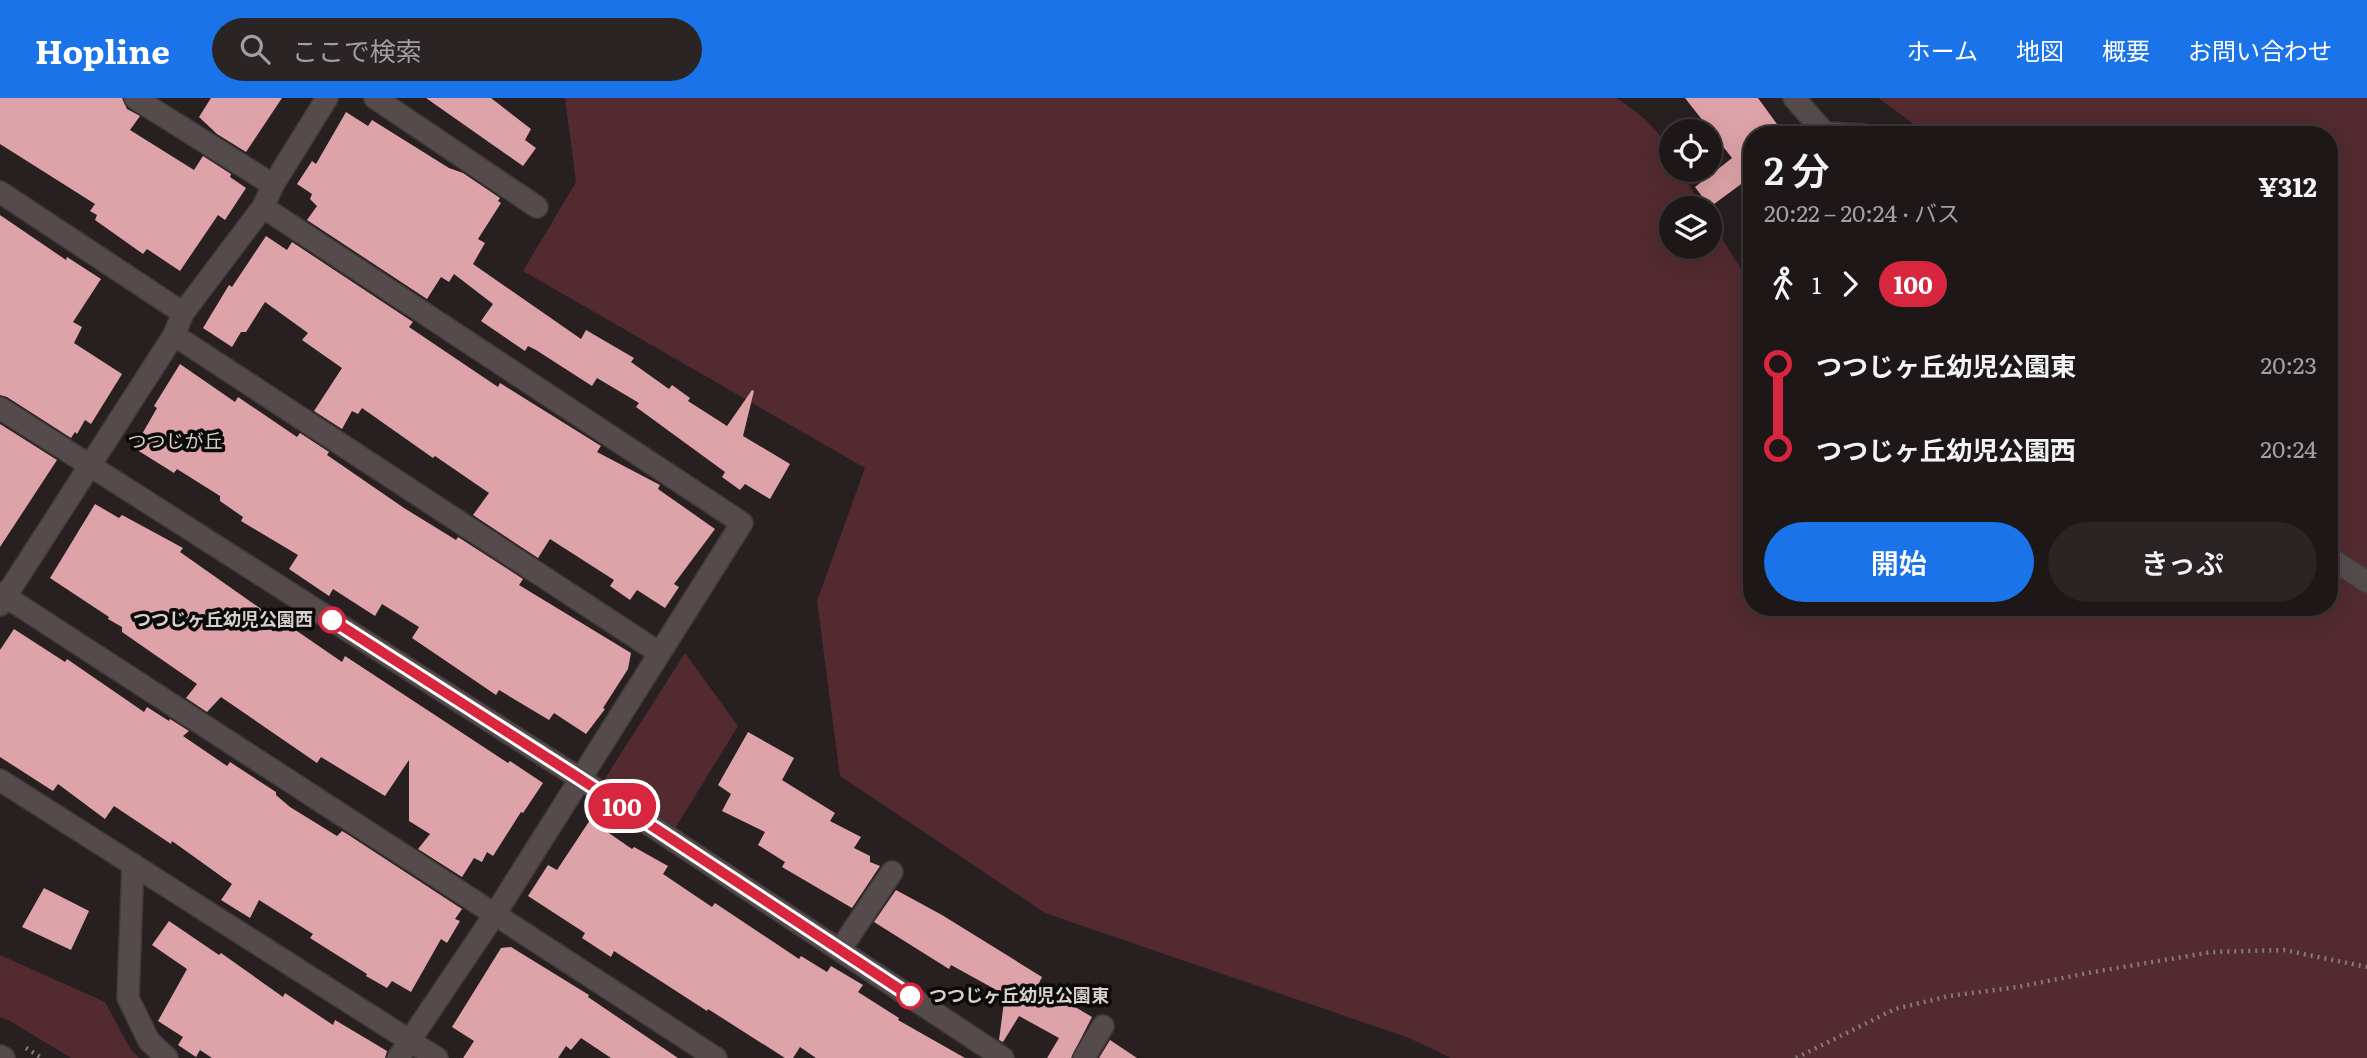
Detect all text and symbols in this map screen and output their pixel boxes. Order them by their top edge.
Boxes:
search box [212,18,702,81]
text: Hopline [35,25,170,74]
icon: search [236,30,274,68]
text: ここで検索 [292,30,422,69]
text: ホーム [1907,32,1978,67]
text: 地図 [2016,32,2064,67]
text: 概要 [2102,32,2150,67]
text: お問い合わせ [2188,32,2332,67]
map controls [1659,119,1722,259]
button: locate [1659,119,1722,182]
text: 2 分 [1764,140,1830,197]
text: ¥312 [2258,166,2317,205]
text: 20:22 – 20:24 · バス [1764,195,1960,229]
button: layers [1659,196,1722,259]
icon: walk [1764,265,1802,303]
icon: forward [1831,265,1869,303]
text: 100 [1893,266,1933,301]
text: 1 [1812,267,1821,301]
text: つつじヶ丘幼児公園東 [1816,345,2076,384]
text: 20:23 [2260,347,2317,381]
district label: つつじが丘 [127,426,223,454]
text: つつじヶ丘幼児公園西 [1816,429,2076,468]
text: 20:24 [2260,431,2317,465]
button: 開始 [1764,522,2034,602]
button: きっぷ [2048,522,2317,602]
place label: つつじヶ丘幼児公園西 [133,605,313,632]
marker: つつじヶ丘幼児公園西 [319,607,345,633]
line badge: 100 [582,783,662,829]
text: 100 [602,788,642,823]
place label: つつじヶ丘幼児公園東 [929,981,1109,1008]
marker: つつじヶ丘幼児公園東 [897,983,923,1009]

